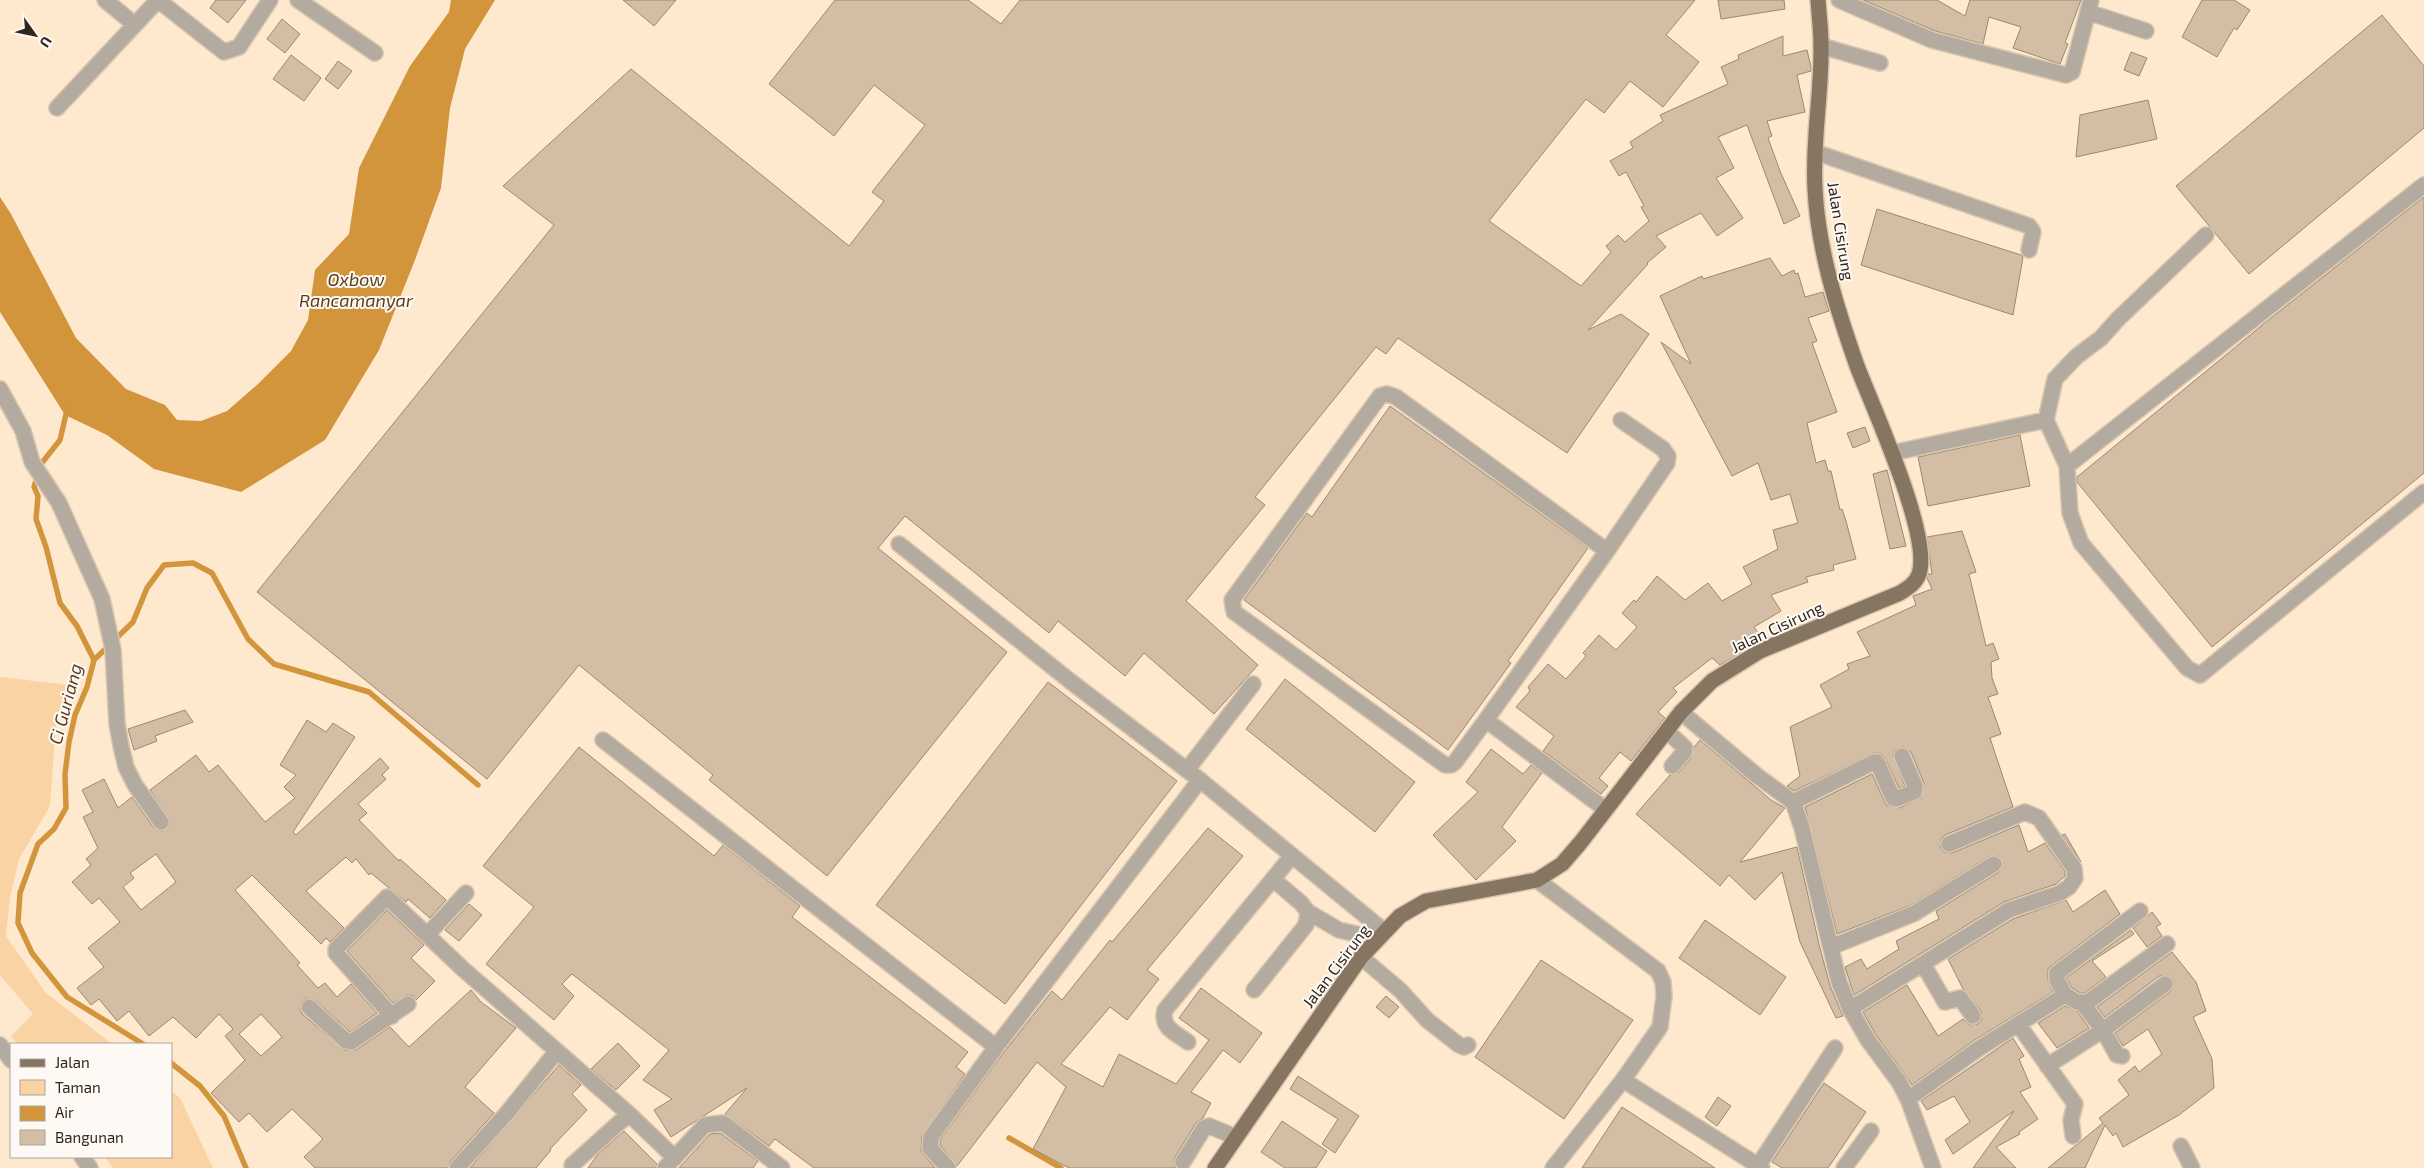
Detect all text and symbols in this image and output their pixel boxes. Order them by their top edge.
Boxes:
north arrow [10,10,60,60]
text: U [37,34,56,51]
street label: Jalan Cisirung [1824,180,1859,282]
water label: Oxbow Rancamanyar [299,268,414,311]
street label: Jalan Cisirung [1728,597,1826,656]
water label: Ci Guriang [44,661,86,747]
street label: Jalan Cisirung [1298,920,1373,1011]
legend [10,1043,172,1158]
text: Jalan [55,1053,90,1071]
text: Taman [55,1078,101,1096]
text: Air [55,1103,74,1121]
text: Bangunan [55,1128,124,1146]

